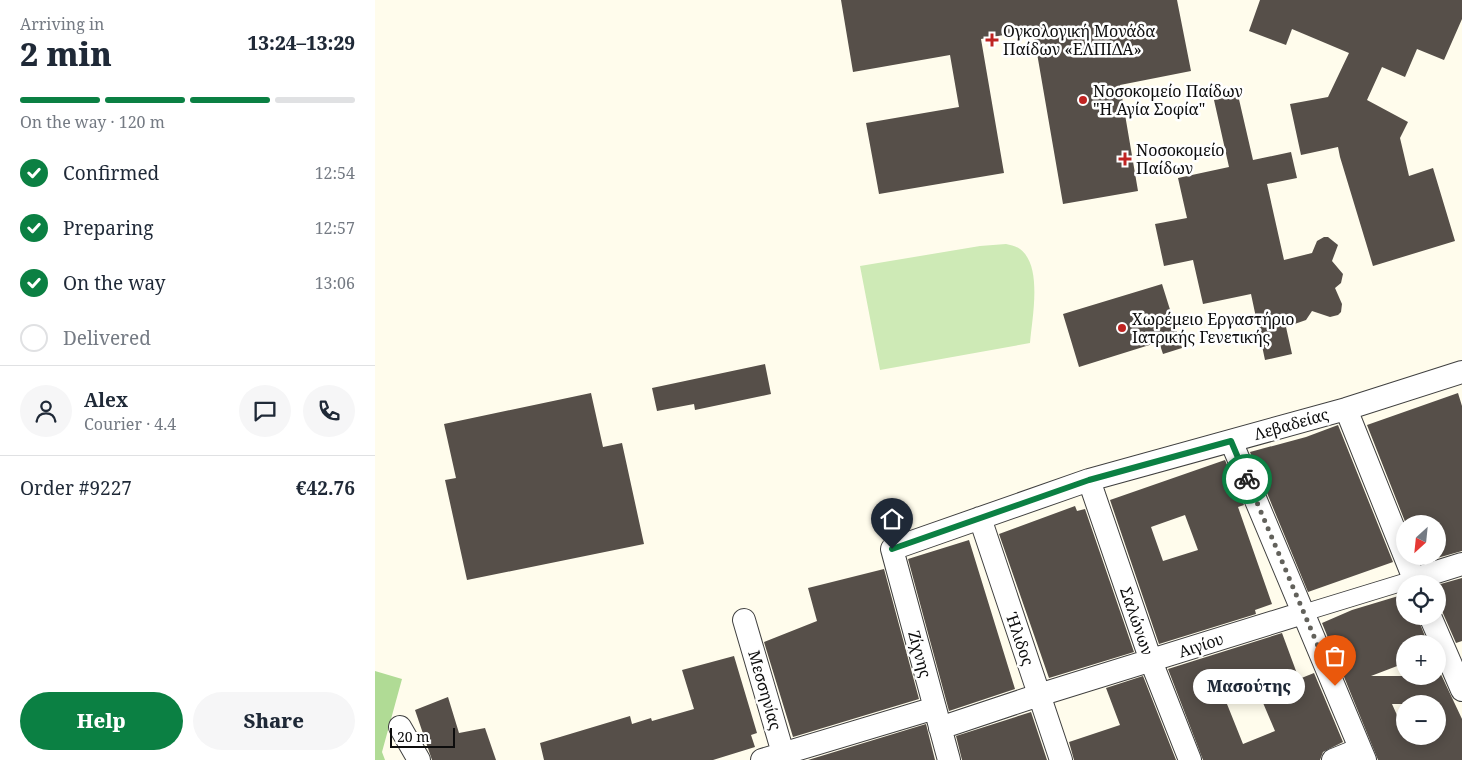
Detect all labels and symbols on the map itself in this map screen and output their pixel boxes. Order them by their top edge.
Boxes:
place label: Ογκολογική Μονάδα Παίδων «ΕΛΠΙΔΑ» [1003,20,1155,60]
marker: Ογκολογική Μονάδα Παίδων «ΕΛΠΙΔΑ» [985,33,999,47]
place label: Νοσοκομείο Παίδων "Η Αγία Σοφία" [1093,80,1243,120]
marker: Νοσοκομείο Παίδων "Η Αγία Σοφία" [1077,94,1089,106]
place label: Νοσοκομείο Παίδων [1136,139,1225,179]
marker: Νοσοκομείο Παίδων [1118,152,1132,166]
place label: Χωρέμειο Εργαστήριο Ιατρικής Γενετικής [1132,308,1295,348]
marker: Χωρέμειο Εργαστήριο Ιατρικής Γενετικής [1116,322,1128,334]
street label: Λεβαδείας [1251,403,1331,445]
courier [1222,454,1272,504]
pin [871,498,913,549]
north arrow [1396,515,1446,565]
street label: Σαλώνων [1115,584,1159,658]
street label: Ήλιδος [1000,609,1039,669]
street label: Αιγίου [1176,627,1226,663]
street label: Ζίχνης [903,628,937,680]
pin [1314,635,1356,686]
street label: Μεσσηνίας [743,648,787,733]
callout: Μασούτης [1193,668,1305,704]
scale bar [390,725,455,748]

